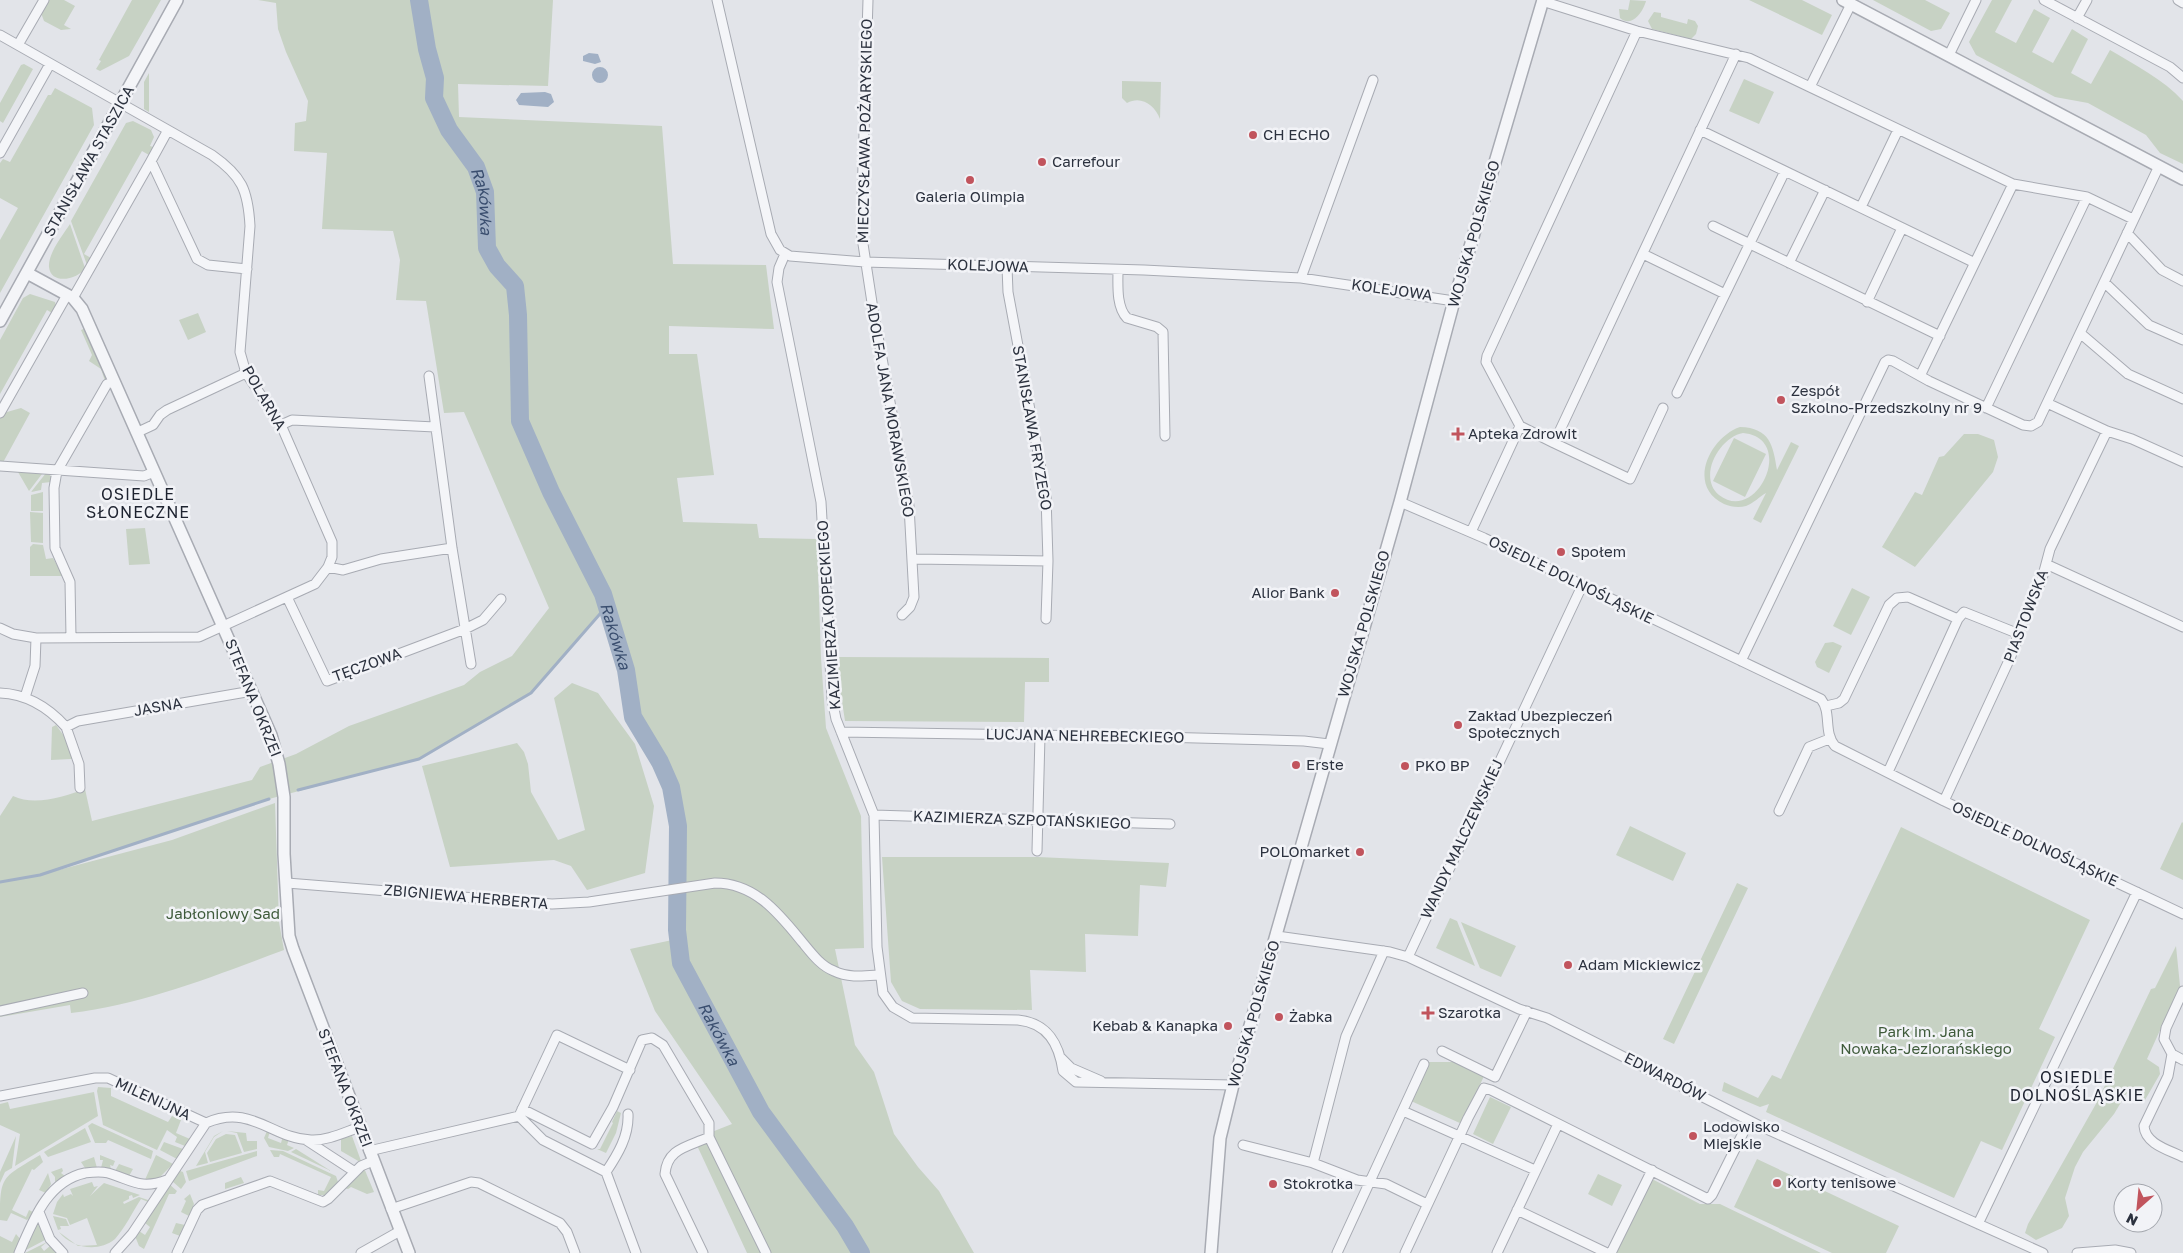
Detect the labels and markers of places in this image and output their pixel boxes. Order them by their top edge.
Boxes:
place label: CH ECHO [1263,125,1330,143]
marker: CH ECHO [1247,129,1259,141]
place label: Carrefour [1052,152,1120,170]
marker: Carrefour [1036,156,1048,168]
marker: Galeria Olimpia [964,174,976,186]
place label: Galeria Olimpia [915,187,1025,205]
place label: Zespół Szkolno-Przedszkolny nr 9 [1791,381,1982,416]
marker: Zespół Szkolno-Przedszkolny nr 9 [1775,394,1787,406]
place label: Apteka Zdrowit [1468,424,1577,442]
marker: Apteka Zdrowit [1452,428,1464,440]
place label: Społem [1571,542,1626,560]
marker: Społem [1555,546,1567,558]
place label: Alior Bank [1252,583,1326,601]
marker: Alior Bank [1329,587,1341,599]
place label: Zakład Ubezpieczeń Społecznych [1468,706,1612,741]
marker: Zakład Ubezpieczeń Społecznych [1452,719,1464,731]
place label: Erste [1306,755,1344,773]
place label: PKO BP [1415,756,1470,774]
marker: Erste [1290,759,1302,771]
marker: PKO BP [1399,760,1411,772]
place label: POLOmarket [1260,842,1350,860]
marker: POLOmarket [1354,846,1366,858]
place label: Adam Mickiewicz [1578,955,1701,973]
marker: Adam Mickiewicz [1562,959,1574,971]
place label: Szarotka [1438,1003,1501,1021]
place label: Żabka [1289,1007,1333,1025]
marker: Szarotka [1422,1007,1434,1019]
marker: Żabka [1273,1011,1285,1023]
place label: Kebab & Kanapka [1092,1016,1218,1034]
marker: Kebab & Kanapka [1222,1020,1234,1032]
place label: Lodowisko Miejskie [1703,1117,1780,1152]
marker: Lodowisko Miejskie [1687,1130,1699,1142]
place label: Korty tenisowe [1787,1173,1896,1191]
place label: Stokrotka [1283,1174,1353,1192]
marker: Korty tenisowe [1771,1177,1783,1189]
marker: Stokrotka [1267,1178,1279,1190]

